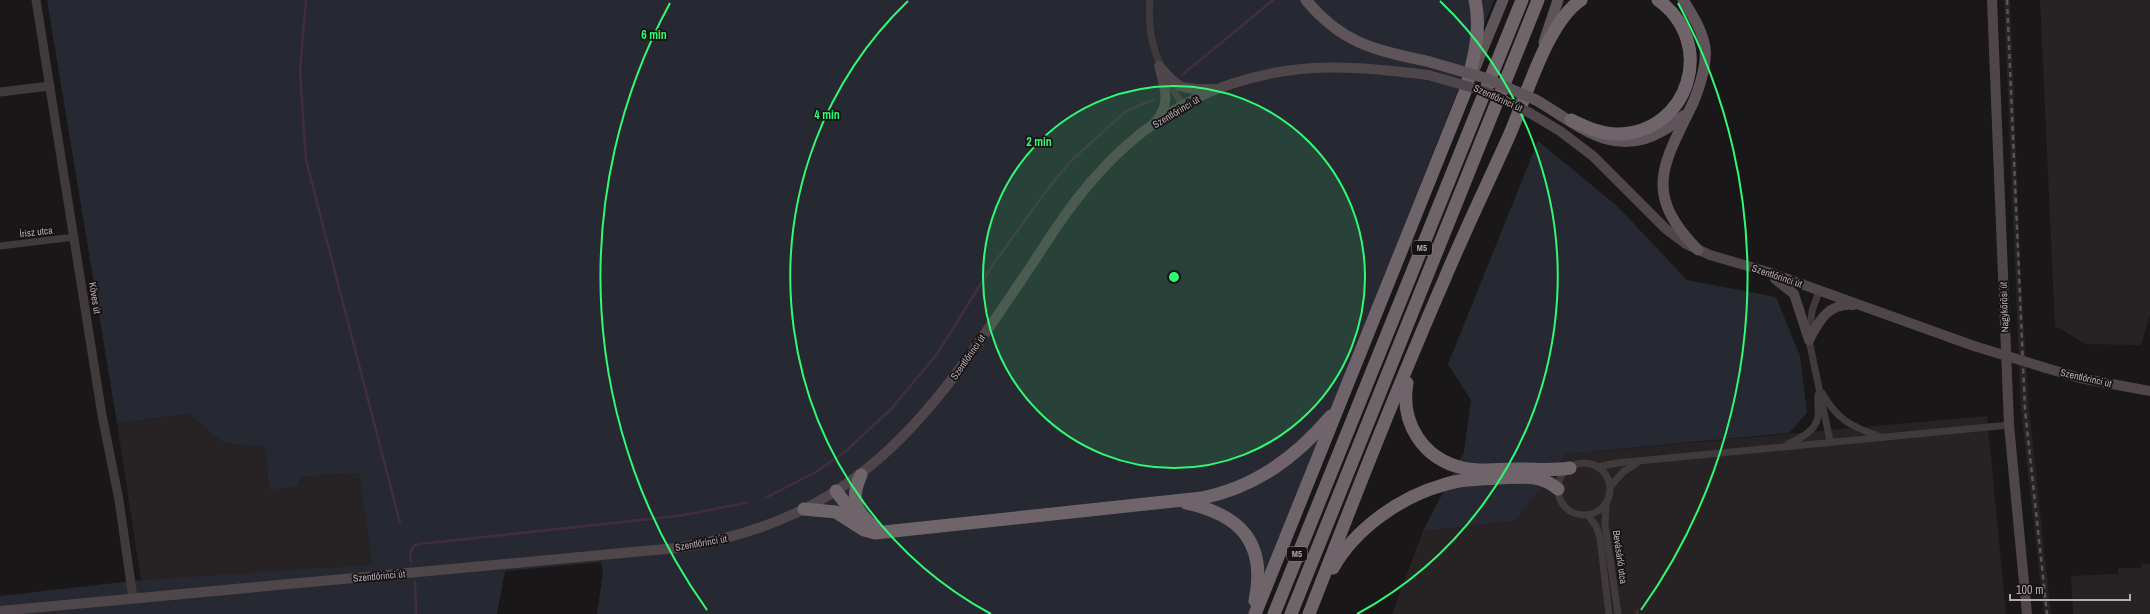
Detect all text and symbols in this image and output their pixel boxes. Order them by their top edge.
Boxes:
text: 6 min [641,27,667,43]
street label: Szentlőrinci út [1471,81,1525,115]
street label: Szentlőrinci út [1150,93,1202,131]
text: 4 min [814,107,840,123]
text: 2 min [1026,134,1052,150]
street label: Írisz utca [19,223,54,240]
road number: M5 [1412,241,1432,255]
street label: Szentlőrinci út [1750,261,1805,291]
centre of rings [1167,270,1181,284]
street label: Köves út [86,281,104,315]
street label: Nagykőrösi út [1997,281,2011,333]
street label: Szentlőrinci út [948,331,989,382]
street label: Szentlőrinci út [2059,366,2114,390]
street label: Bevásárló utca [1610,529,1630,585]
street label: Szentlőrinci út [674,532,729,554]
road number: M5 [1287,547,1307,561]
street label: Szentlőrinci út [352,567,406,585]
scale bar [2010,576,2130,602]
text: 100 m [2016,582,2043,598]

